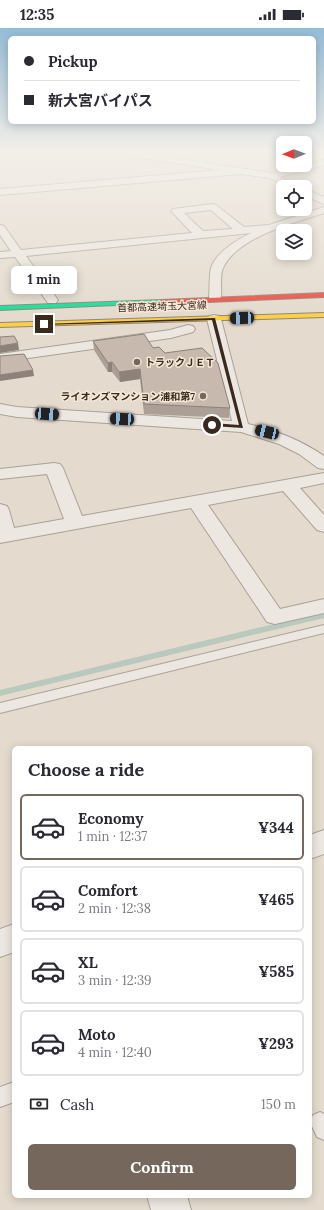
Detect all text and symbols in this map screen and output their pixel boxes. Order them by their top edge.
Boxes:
text: 12:35 [20,5,54,24]
text: Pickup [48,52,97,71]
text: 新大宮バイパス [48,91,153,110]
north arrow [276,136,312,172]
map controls [276,136,312,260]
button: locate [276,180,312,216]
button: layers [276,224,312,260]
callout: 1 min [11,266,77,294]
text: 1 min [27,271,61,288]
street label: 首都高速埼玉大宮線 [117,298,207,315]
car [230,312,254,324]
route end [35,315,53,333]
place label: トラックＪＥＴ [145,356,215,369]
marker: トラックＪＥＴ [132,357,142,367]
place label: ライオンズマンション浦和第7 [61,390,195,403]
marker: ライオンズマンション浦和第7 [198,391,208,401]
car [35,407,59,421]
car [110,412,134,426]
route start [203,416,221,434]
car [254,423,280,441]
text: Choose a ride [28,758,144,781]
icon: car [30,809,66,845]
text: Economy [78,809,143,828]
text: ¥344 [258,818,294,837]
text: 1 min · 12:37 [78,828,147,845]
icon: car [30,881,66,917]
text: Comfort [78,881,138,900]
text: ¥465 [258,890,294,909]
text: 2 min · 12:38 [78,900,151,917]
icon: car [30,953,66,989]
text: XL [78,953,98,972]
text: ¥585 [258,962,294,981]
text: 3 min · 12:39 [78,972,152,989]
icon: car [30,1025,66,1061]
text: Moto [78,1025,115,1044]
text: ¥293 [258,1034,294,1053]
text: 4 min · 12:40 [78,1044,152,1061]
icon: cash [28,1093,50,1115]
text: Cash [60,1095,94,1114]
text: 150 m [261,1096,296,1113]
button: Confirm [28,1144,296,1190]

